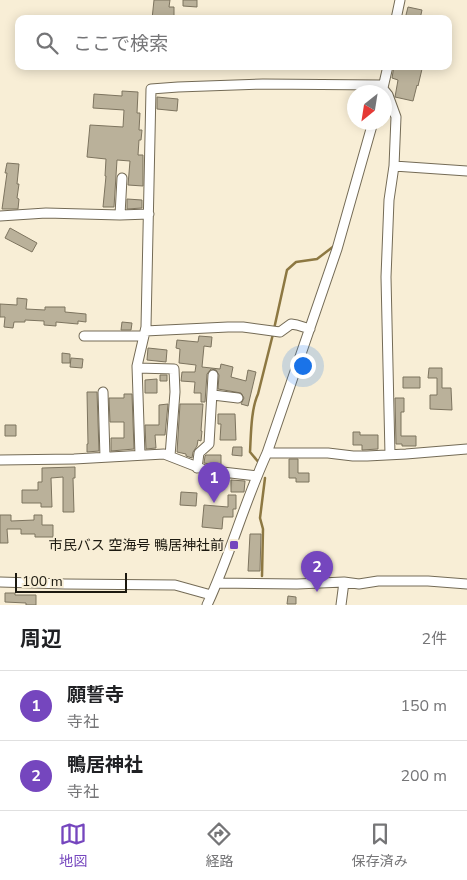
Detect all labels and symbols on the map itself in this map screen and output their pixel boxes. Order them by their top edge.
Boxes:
north arrow [347,85,392,130]
your location [290,353,316,379]
pin: 1 [198,462,230,503]
place label: 市民バス 空海号 鴨居神社前 [49,536,224,555]
marker: 市民バス 空海号 鴨居神社前 [228,539,240,551]
pin: 2 [301,551,333,592]
scale bar [15,570,128,593]

